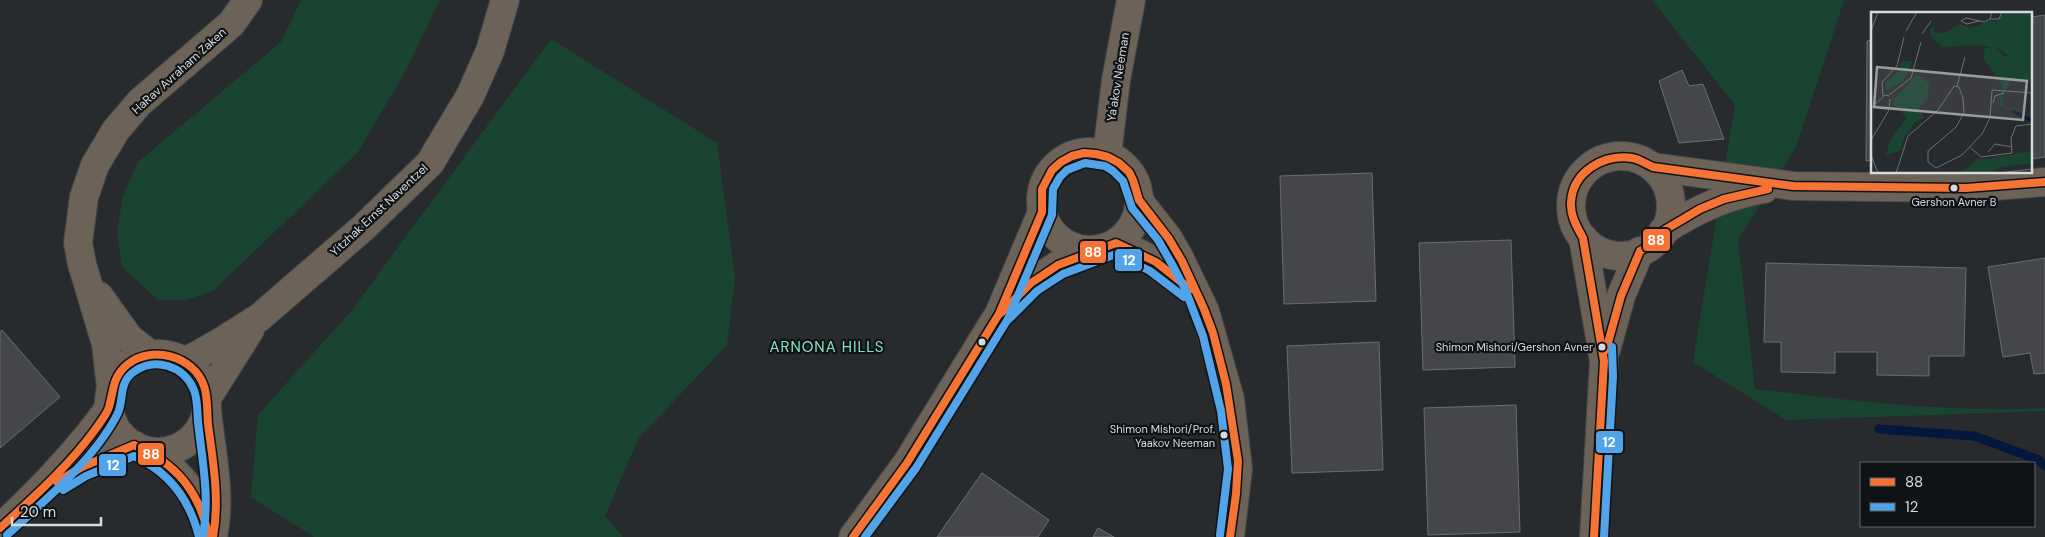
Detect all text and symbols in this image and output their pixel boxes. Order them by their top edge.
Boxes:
inset map [1871,12,2032,174]
street label: HaRav Avraham Zaken [128,24,230,118]
street label: Ya'akov Ne'eman [1103,31,1133,123]
street label: Yitzhak Ernst Naventzel [327,160,431,260]
marker: Gershon Avner B [1949,183,1959,193]
place label: Gershon Avner B [1912,195,1997,209]
line badge: 88 [1642,228,1671,252]
text: 88 [1647,231,1665,249]
line badge: 88 [1079,240,1107,264]
text: 88 [1084,243,1102,261]
line badge: 12 [1114,248,1143,272]
text: 12 [1122,251,1136,269]
district label: ARNONA HILLS [770,337,884,357]
unlabelled marker [977,337,987,347]
place label: Shimon Mishori/Gershon Avner [1436,340,1593,354]
marker: Shimon Mishori/Gershon Avner [1597,342,1607,352]
place label: Shimon Mishori/Prof. Yaakov Neeman [1110,422,1215,450]
marker: Shimon Mishori/Prof. Yaakov Neeman [1219,430,1229,440]
line badge: 12 [1595,430,1624,454]
text: 12 [1602,433,1616,451]
line badge: 88 [137,442,165,466]
text: 88 [142,445,160,463]
line badge: 12 [98,453,127,477]
text: 12 [106,456,120,474]
legend [1860,462,2035,527]
text: 88 [1905,472,1923,492]
scale bar [12,494,101,526]
text: 12 [1905,497,1918,517]
text: 20 m [20,502,56,522]

